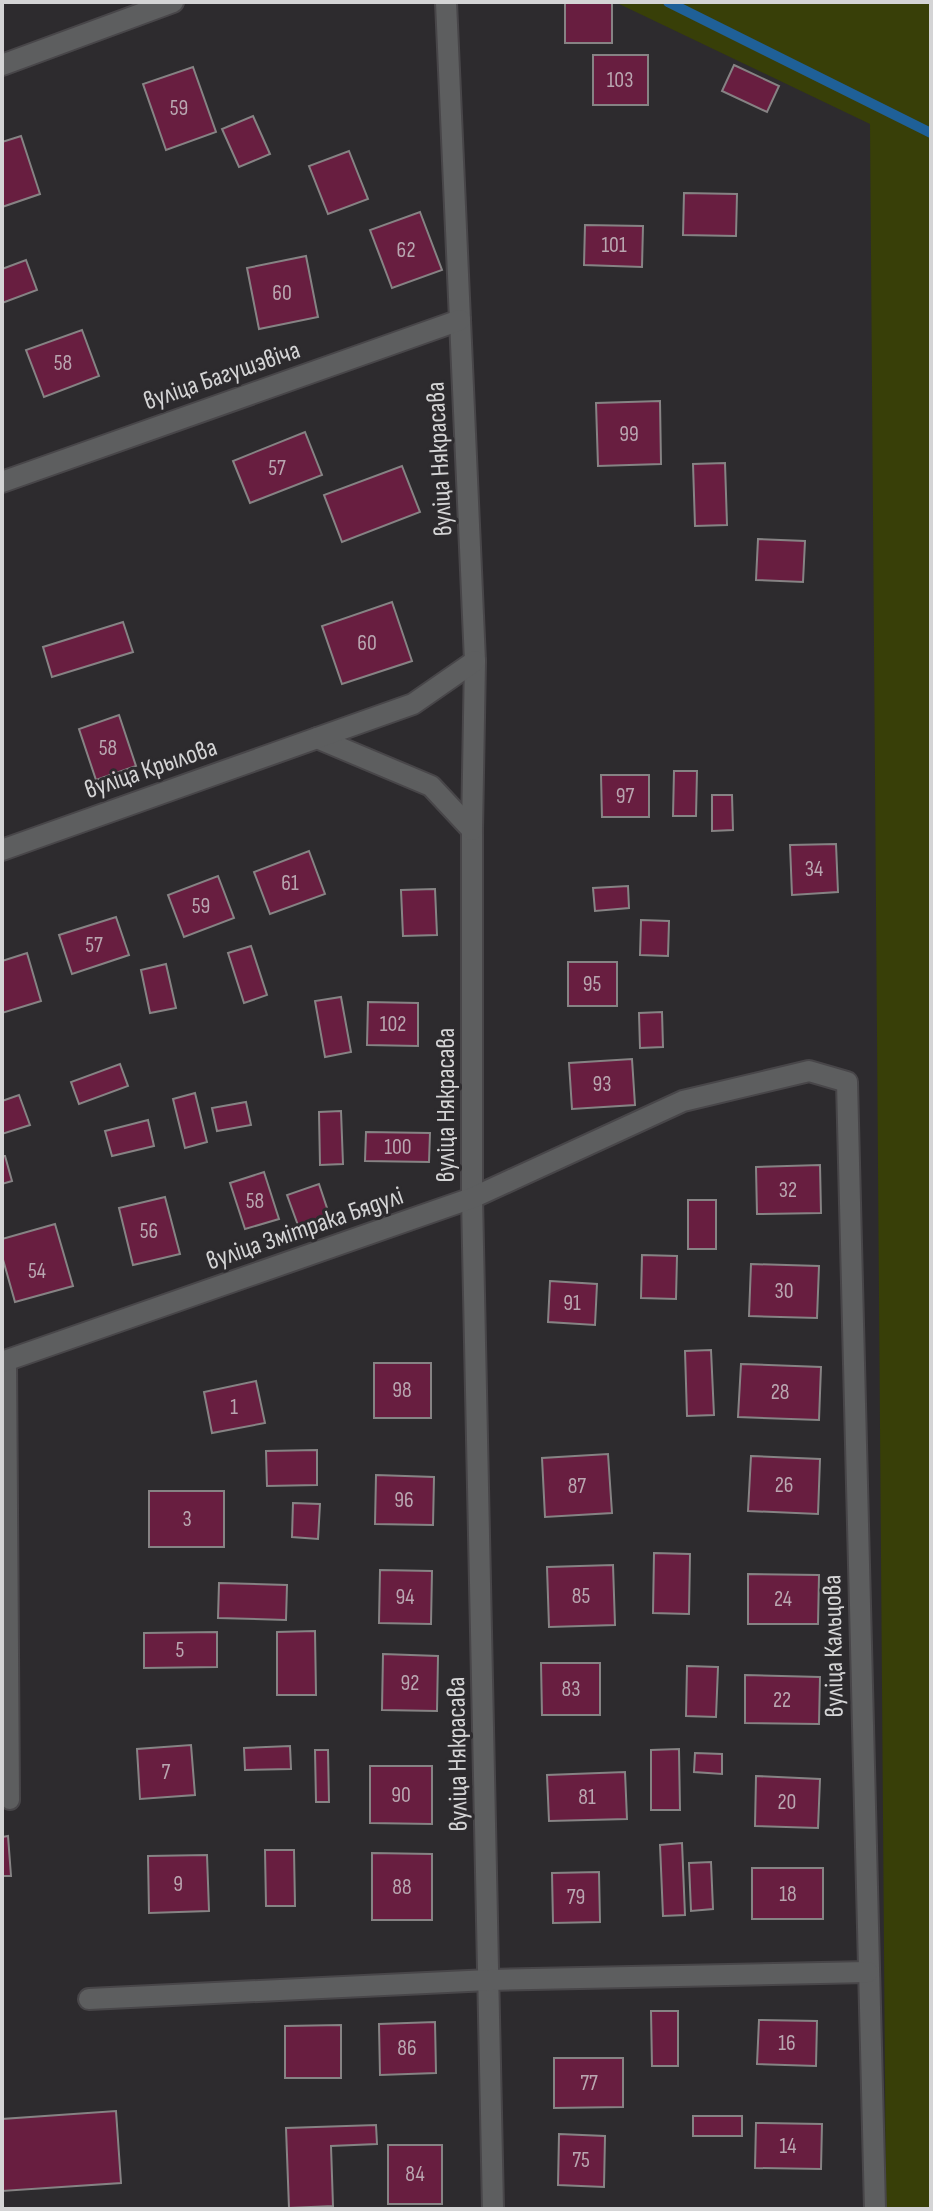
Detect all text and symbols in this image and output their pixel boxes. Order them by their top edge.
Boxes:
house number: 103 [607,67,633,94]
house number: 59 [170,95,188,122]
house number: 101 [601,232,627,259]
house number: 62 [397,237,415,264]
house number: 60 [272,280,292,307]
street label: вуліца Багушэвіча [140,335,304,417]
house number: 58 [54,350,72,377]
street label: вуліца Някрасава [420,381,460,537]
house number: 99 [619,421,639,448]
house number: 57 [268,455,286,482]
house number: 60 [357,630,377,657]
street label: вуліца Крылова [81,732,221,806]
house number: 58 [99,735,117,762]
house number: 97 [616,783,634,810]
house number: 34 [805,856,823,883]
house number: 61 [281,870,299,897]
house number: 59 [192,893,210,920]
house number: 57 [85,932,103,959]
house number: 95 [583,971,601,998]
house number: 102 [380,1011,406,1038]
street label: вуліца Някрасава [431,1028,462,1182]
house number: 93 [593,1071,611,1098]
house number: 100 [384,1134,412,1161]
house number: 32 [779,1177,797,1204]
street label: вуліца Змітрака Бядулі [202,1181,408,1277]
house number: 58 [246,1188,264,1215]
house number: 56 [140,1218,158,1245]
house number: 54 [28,1258,46,1285]
house number: 30 [774,1278,794,1305]
house number: 91 [563,1290,581,1317]
house number: 98 [392,1377,412,1404]
house number: 28 [771,1379,789,1406]
house number: 1 [230,1394,238,1421]
house number: 26 [775,1472,793,1499]
house number: 87 [568,1473,586,1500]
house number: 96 [394,1487,414,1514]
house number: 3 [182,1506,192,1533]
street label: вуліца Кальцова [817,1574,851,1718]
house number: 85 [572,1583,590,1610]
house number: 94 [396,1584,414,1611]
house number: 24 [774,1586,792,1613]
house number: 5 [176,1637,185,1664]
house number: 92 [401,1670,419,1697]
street label: вуліца Някрасава [441,1676,475,1832]
house number: 83 [562,1676,580,1703]
house number: 22 [773,1687,791,1714]
house number: 7 [162,1759,171,1786]
house number: 90 [391,1782,411,1809]
house number: 81 [578,1784,596,1811]
house number: 20 [778,1789,796,1816]
house number: 9 [173,1871,183,1898]
house number: 88 [392,1874,412,1901]
house number: 18 [779,1881,797,1908]
house number: 79 [567,1884,585,1911]
house number: 16 [778,2030,796,2057]
house number: 86 [397,2035,417,2062]
house number: 77 [580,2070,598,2097]
house number: 14 [780,2133,796,2160]
house number: 75 [572,2147,590,2174]
house number: 84 [405,2161,425,2188]

